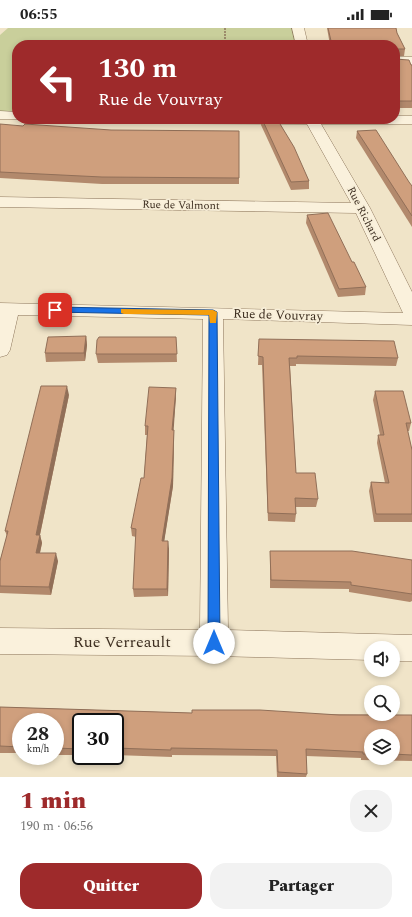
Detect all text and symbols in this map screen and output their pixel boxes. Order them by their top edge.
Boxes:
text: 06:55 [20,3,58,26]
text: 130 m [98,47,177,90]
icon: left [32,56,84,108]
text: Rue de Vouvray [98,86,222,113]
street label: Rue Richard [343,184,385,244]
street label: Rue de Valmont [142,196,220,214]
pin [38,293,72,327]
icon: arrive [44,299,66,321]
street label: Rue de Vouvray [233,303,324,327]
position arrow [193,622,235,664]
street label: Rue Verreault [73,630,171,654]
map controls [364,641,400,765]
button: sound [364,641,400,677]
button: search [364,685,400,721]
speed limit sign: 30 [72,713,124,765]
text: 28 [27,719,49,749]
button: layers [364,729,400,765]
text: km/h [27,741,49,757]
text: 1 min [20,783,86,819]
button: close [350,790,392,832]
text: 190 m · 06:56 [20,816,93,836]
button: Quitter [20,863,202,909]
button: Partager [210,863,392,909]

